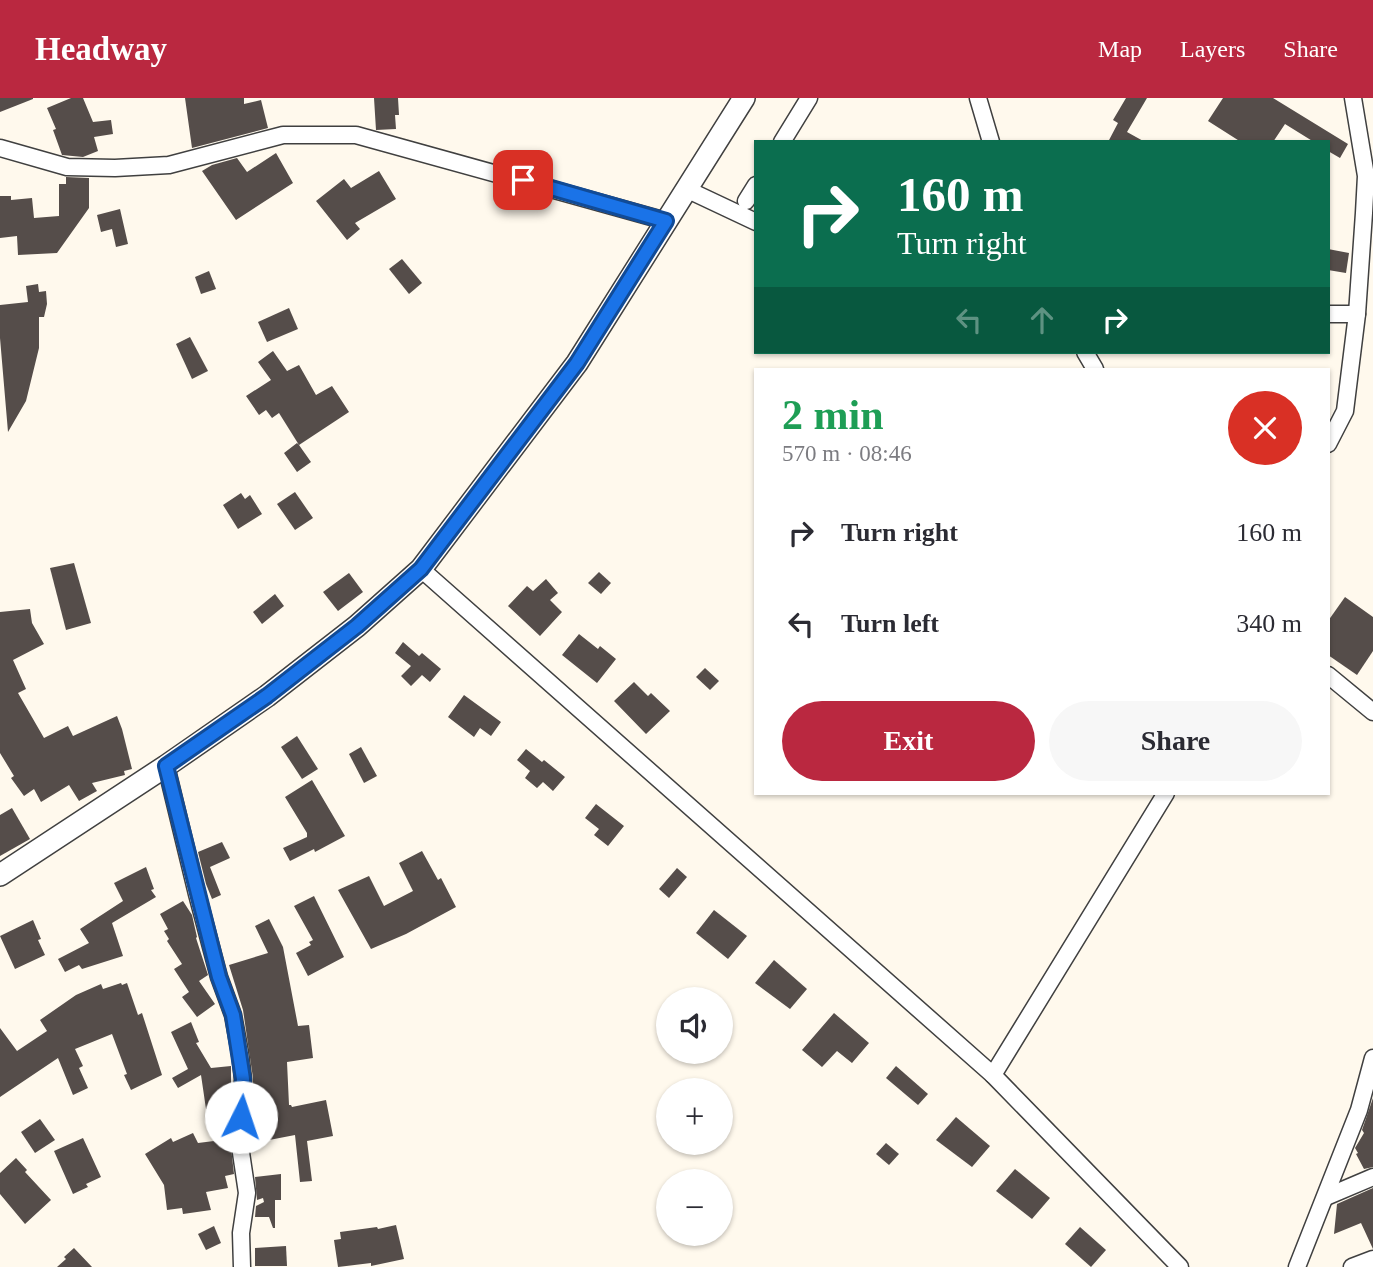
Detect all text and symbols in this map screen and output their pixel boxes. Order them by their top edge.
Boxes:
text: Headway [35,31,167,67]
text: Map [1098,36,1142,62]
text: Layers [1180,36,1245,62]
text: Share [1283,36,1338,62]
pin [493,150,553,210]
icon: arrive [504,161,542,199]
text: 160 m [897,167,1024,222]
icon: right [782,168,873,259]
text: Turn right [897,225,1027,261]
icon: left [950,301,988,339]
icon: ahead [1023,301,1061,339]
icon: right [1096,301,1134,339]
button: close [1228,391,1302,465]
text: 2 min [782,392,884,438]
text: 570 m · 08:46 [782,441,912,466]
icon: right [782,514,820,552]
text: Turn right [841,518,958,547]
text: 160 m [1236,518,1302,547]
icon: left [782,605,820,643]
text: Turn left [841,609,939,638]
text: 340 m [1236,609,1302,638]
button: Exit [782,701,1035,781]
button: Share [1049,701,1302,781]
map controls [656,987,733,1246]
button: sound [656,987,733,1064]
button: + [656,1078,733,1155]
position arrow [204,1080,278,1154]
button: − [656,1169,733,1246]

